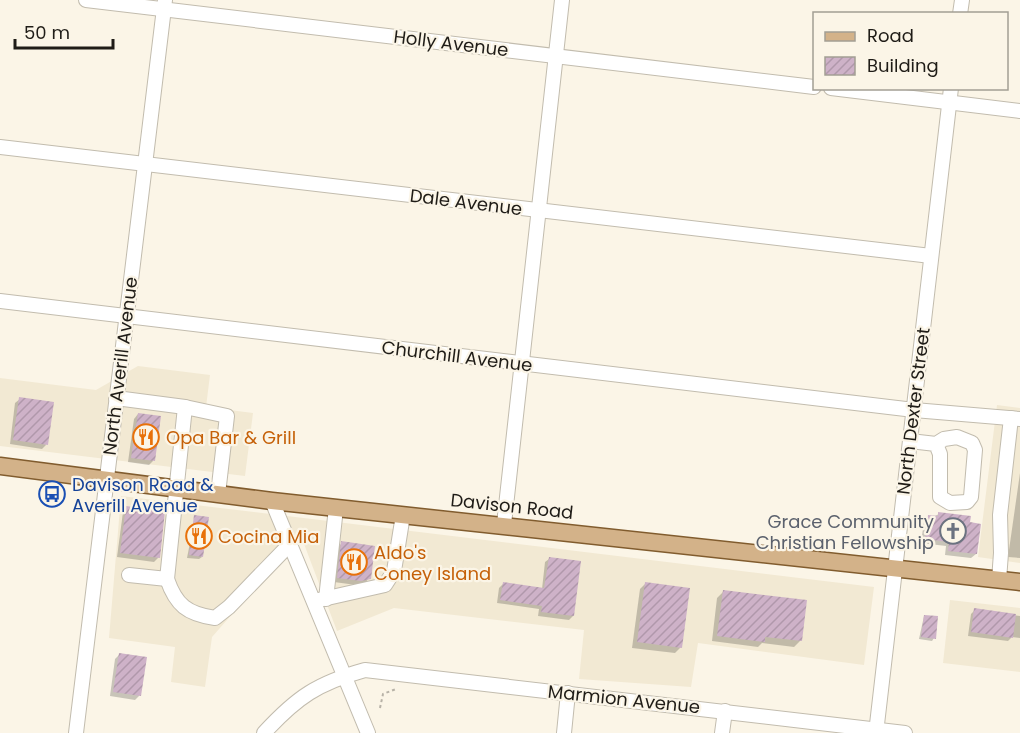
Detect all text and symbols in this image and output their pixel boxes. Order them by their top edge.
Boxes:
scale bar [15,12,112,50]
legend [813,12,1008,90]
text: 50 m [24,20,70,45]
text: Road [867,23,914,48]
street label: Holly Avenue [392,24,510,62]
text: Building [867,53,939,78]
street label: Dale Avenue [408,183,524,221]
street label: North Averill Avenue [97,275,143,457]
street label: North Dexter Street [890,326,936,496]
street label: Churchill Avenue [380,334,534,378]
restaurant icon: Opa Bar & Grill [131,422,161,452]
place label: Opa Bar & Grill [166,425,296,450]
place label: Davison Road & Averill Avenue [72,472,214,518]
bus stop icon: Davison Road & Averill Avenue [37,479,67,509]
street label: Davison Road [449,487,575,525]
place label: Grace Community Christian Fellowship [756,509,934,555]
church icon: Grace Community Christian Fellowship [938,516,968,546]
restaurant icon: Cocina Mia [184,521,214,551]
place label: Cocina Mia [218,524,319,549]
place label: Aldo's Coney Island [374,540,491,586]
restaurant icon: Aldo's Coney Island [339,547,369,577]
street label: Marmion Avenue [547,679,701,719]

